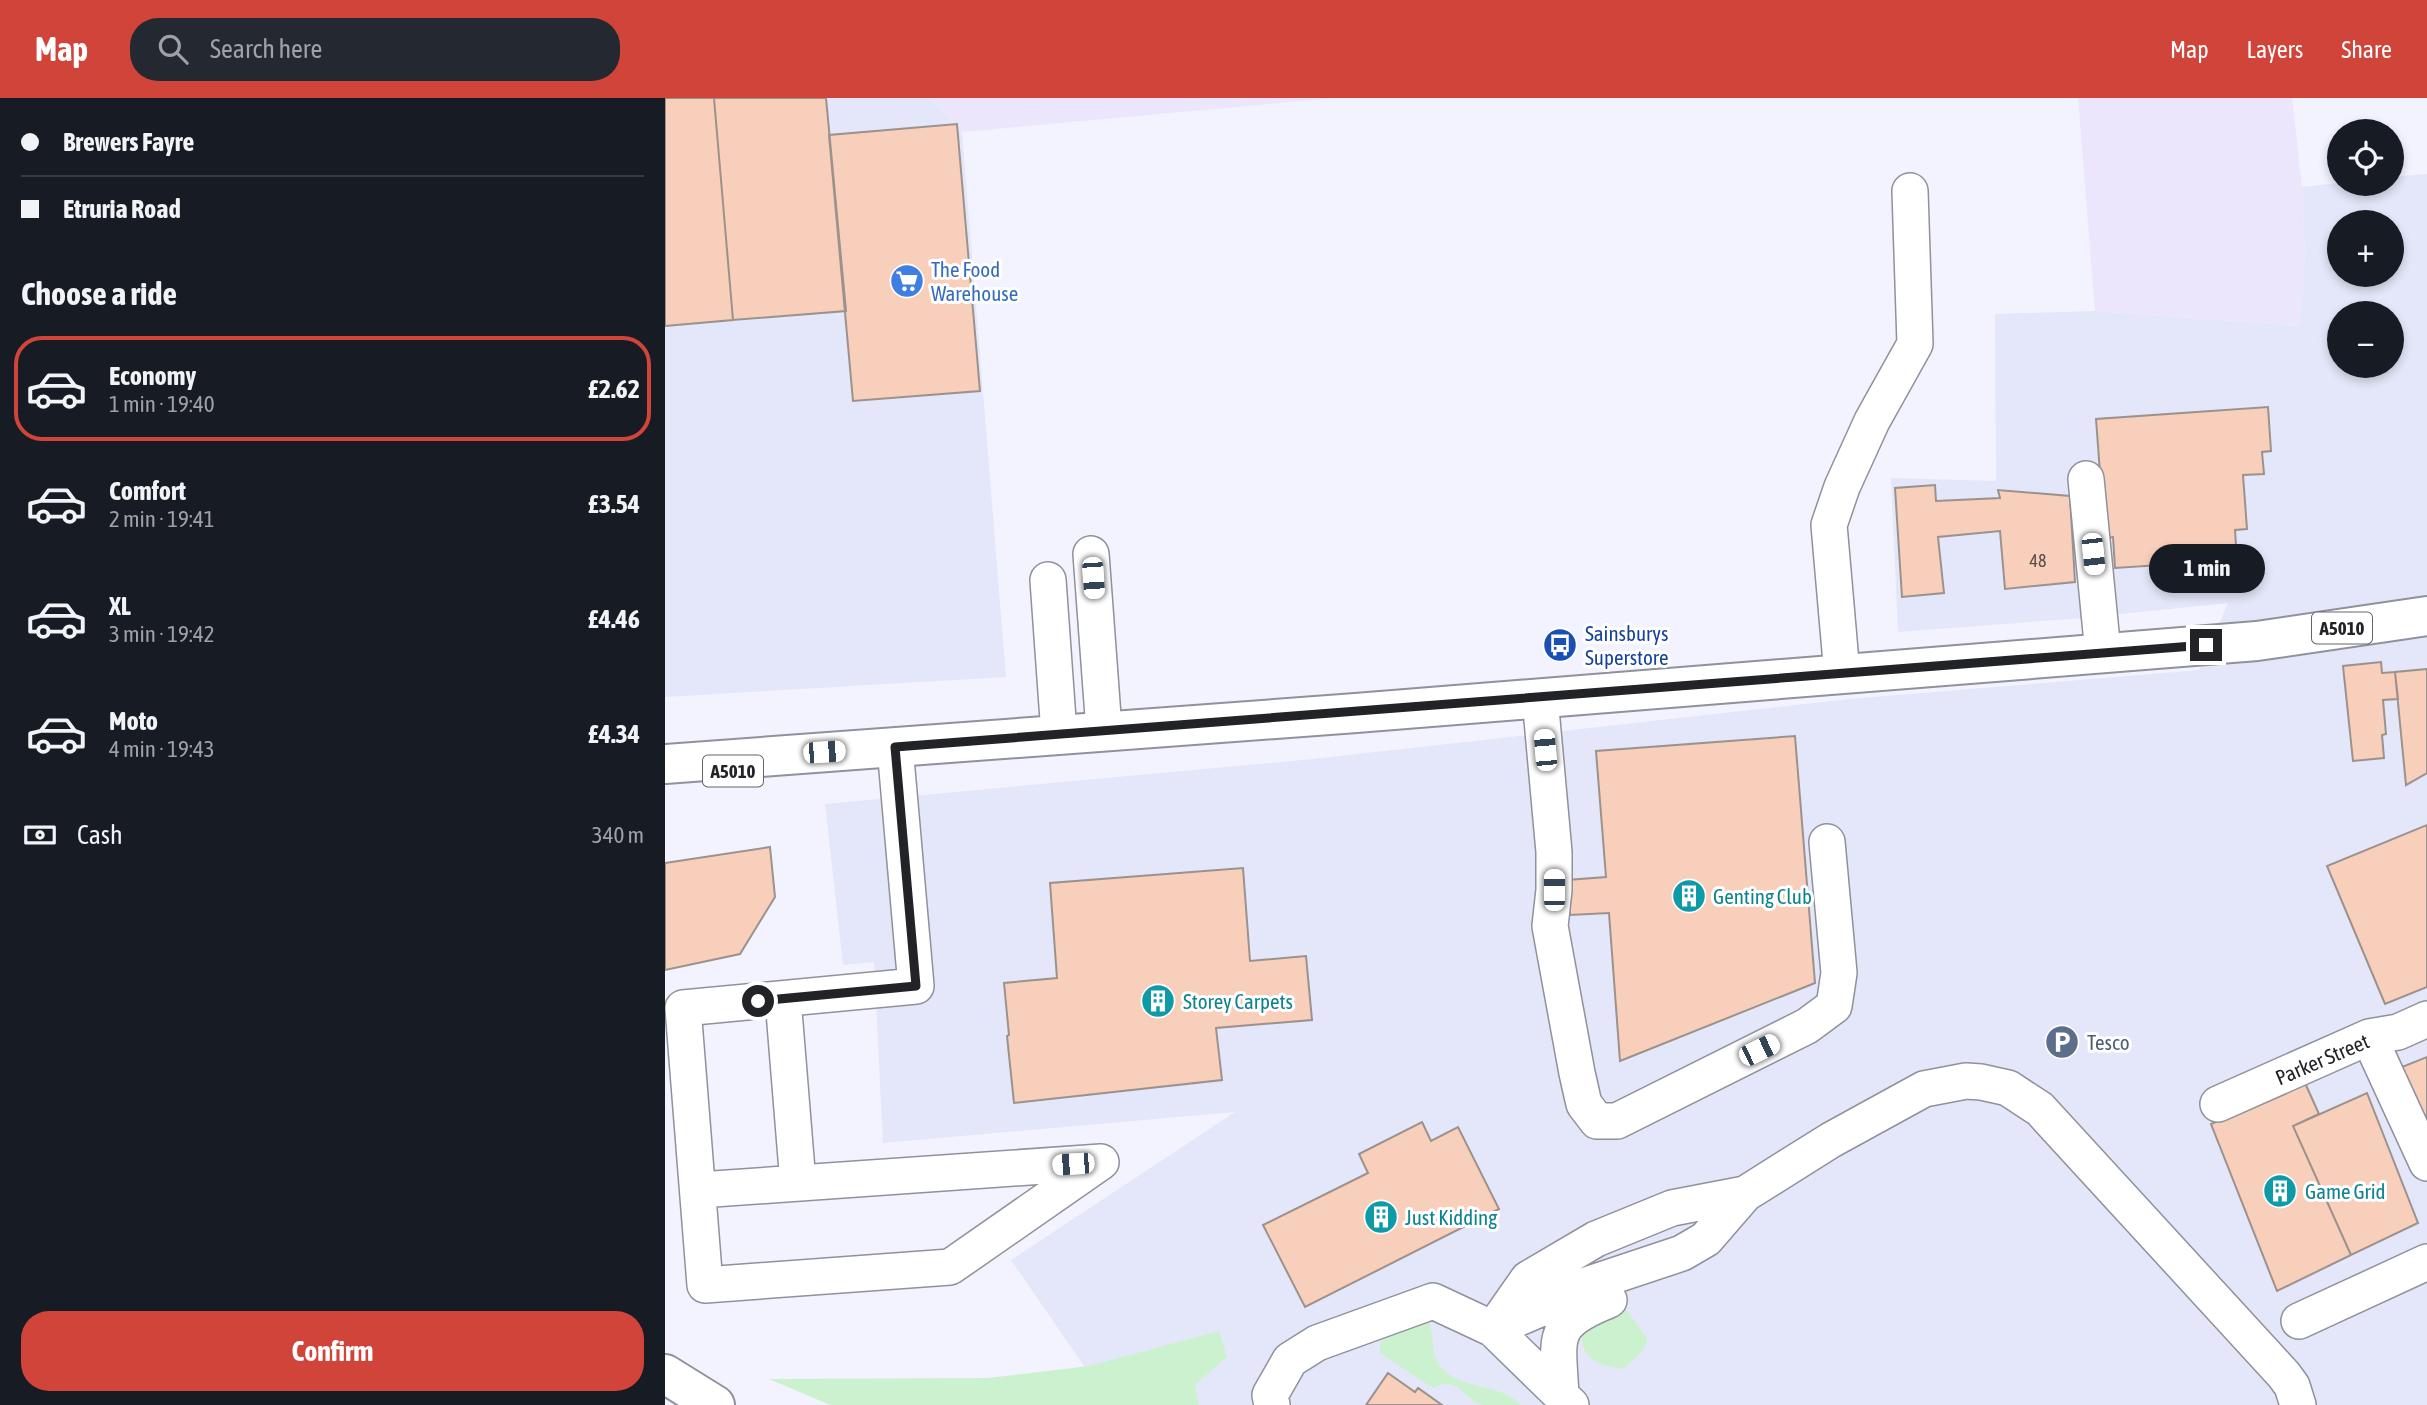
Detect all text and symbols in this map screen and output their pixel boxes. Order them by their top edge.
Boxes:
search box [130,18,620,81]
text: Map [35,30,88,68]
icon: search [154,30,192,68]
text: Search here [210,34,322,64]
text: Map [2170,36,2209,63]
text: Layers [2247,36,2303,63]
text: Share [2341,36,2392,63]
map controls [2327,119,2404,378]
button: locate [2327,119,2404,196]
text: Brewers Fayre [63,127,194,157]
text: Etruria Road [63,194,181,224]
button: + [2327,210,2404,287]
place label: The Food Warehouse [931,257,1018,305]
supermarket icon: The Food Warehouse [888,262,926,300]
text: Choose a ride [21,275,177,312]
button: − [2327,301,2404,378]
icon: car [25,357,88,420]
text: Economy [109,361,196,391]
text: £2.62 [588,374,640,404]
text: 1 min · 19:40 [109,391,215,417]
icon: car [25,472,88,535]
text: Comfort [109,476,186,506]
text: £3.54 [588,489,640,519]
text: 2 min · 19:41 [109,506,215,532]
car [2081,532,2106,576]
callout: 1 min [2148,544,2264,592]
house number: 48 [2030,550,2046,571]
text: 1 min [2184,555,2230,581]
car [1082,556,1105,600]
icon: car [25,587,88,650]
text: XL [109,591,131,621]
text: £4.46 [588,604,640,634]
road number: A5010 [2312,612,2372,643]
text: 3 min · 19:42 [109,621,215,647]
place label: Sainsburys Superstore [1585,621,1669,669]
bus stop icon: Sainsburys Superstore [1541,626,1579,664]
route end [2190,629,2222,661]
icon: car [25,702,88,765]
text: Moto [109,706,158,736]
text: £4.34 [588,719,640,749]
car [1533,728,1558,772]
text: 4 min · 19:43 [109,736,215,762]
car [803,740,846,764]
road number: A5010 [703,756,763,786]
icon: cash [21,816,59,854]
text: Cash [77,820,123,850]
text: 340 m [592,822,644,848]
car [1544,869,1565,911]
building icon: Genting Club [1670,877,1708,915]
place label: Genting Club [1713,884,1812,908]
building icon: Storey Carpets [1139,982,1177,1020]
route start [742,985,774,1017]
place label: Storey Carpets [1183,989,1293,1013]
parking icon: Tesco [2043,1023,2081,1061]
street label: Parker Street [2272,1029,2372,1089]
place label: Tesco [2087,1030,2130,1054]
car [1736,1031,1783,1069]
car [1052,1152,1095,1176]
building icon: Game Grid [2261,1172,2299,1210]
place label: Game Grid [2305,1179,2386,1203]
building icon: Just Kidding [1362,1198,1400,1236]
place label: Just Kidding [1405,1205,1497,1229]
button: Confirm [21,1311,644,1391]

